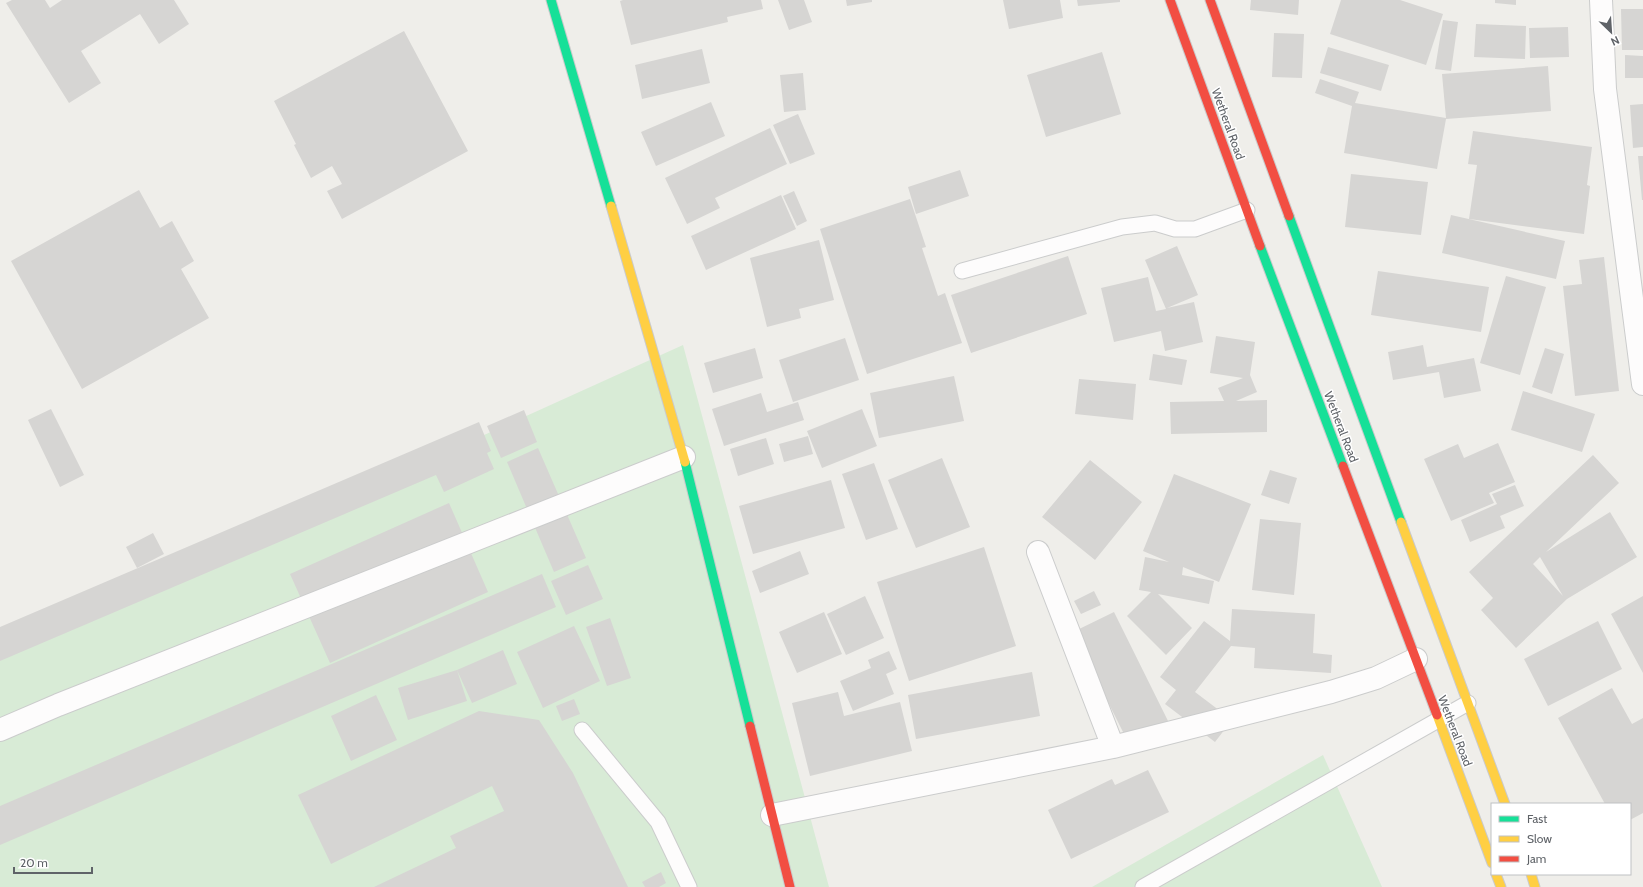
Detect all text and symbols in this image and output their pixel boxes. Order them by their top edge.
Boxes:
north arrow [1591,12,1631,52]
text: N [1609,33,1622,49]
street label: Wetheral Road [1209,86,1248,162]
street label: Wetheral Road [1321,389,1362,464]
street label: Wetheral Road [1435,693,1476,768]
legend [1491,803,1631,875]
text: Fast [1527,811,1547,826]
text: Slow [1527,831,1552,846]
scale bar [14,849,92,875]
text: Jam [1526,851,1546,866]
text: 20 m [20,855,48,870]

